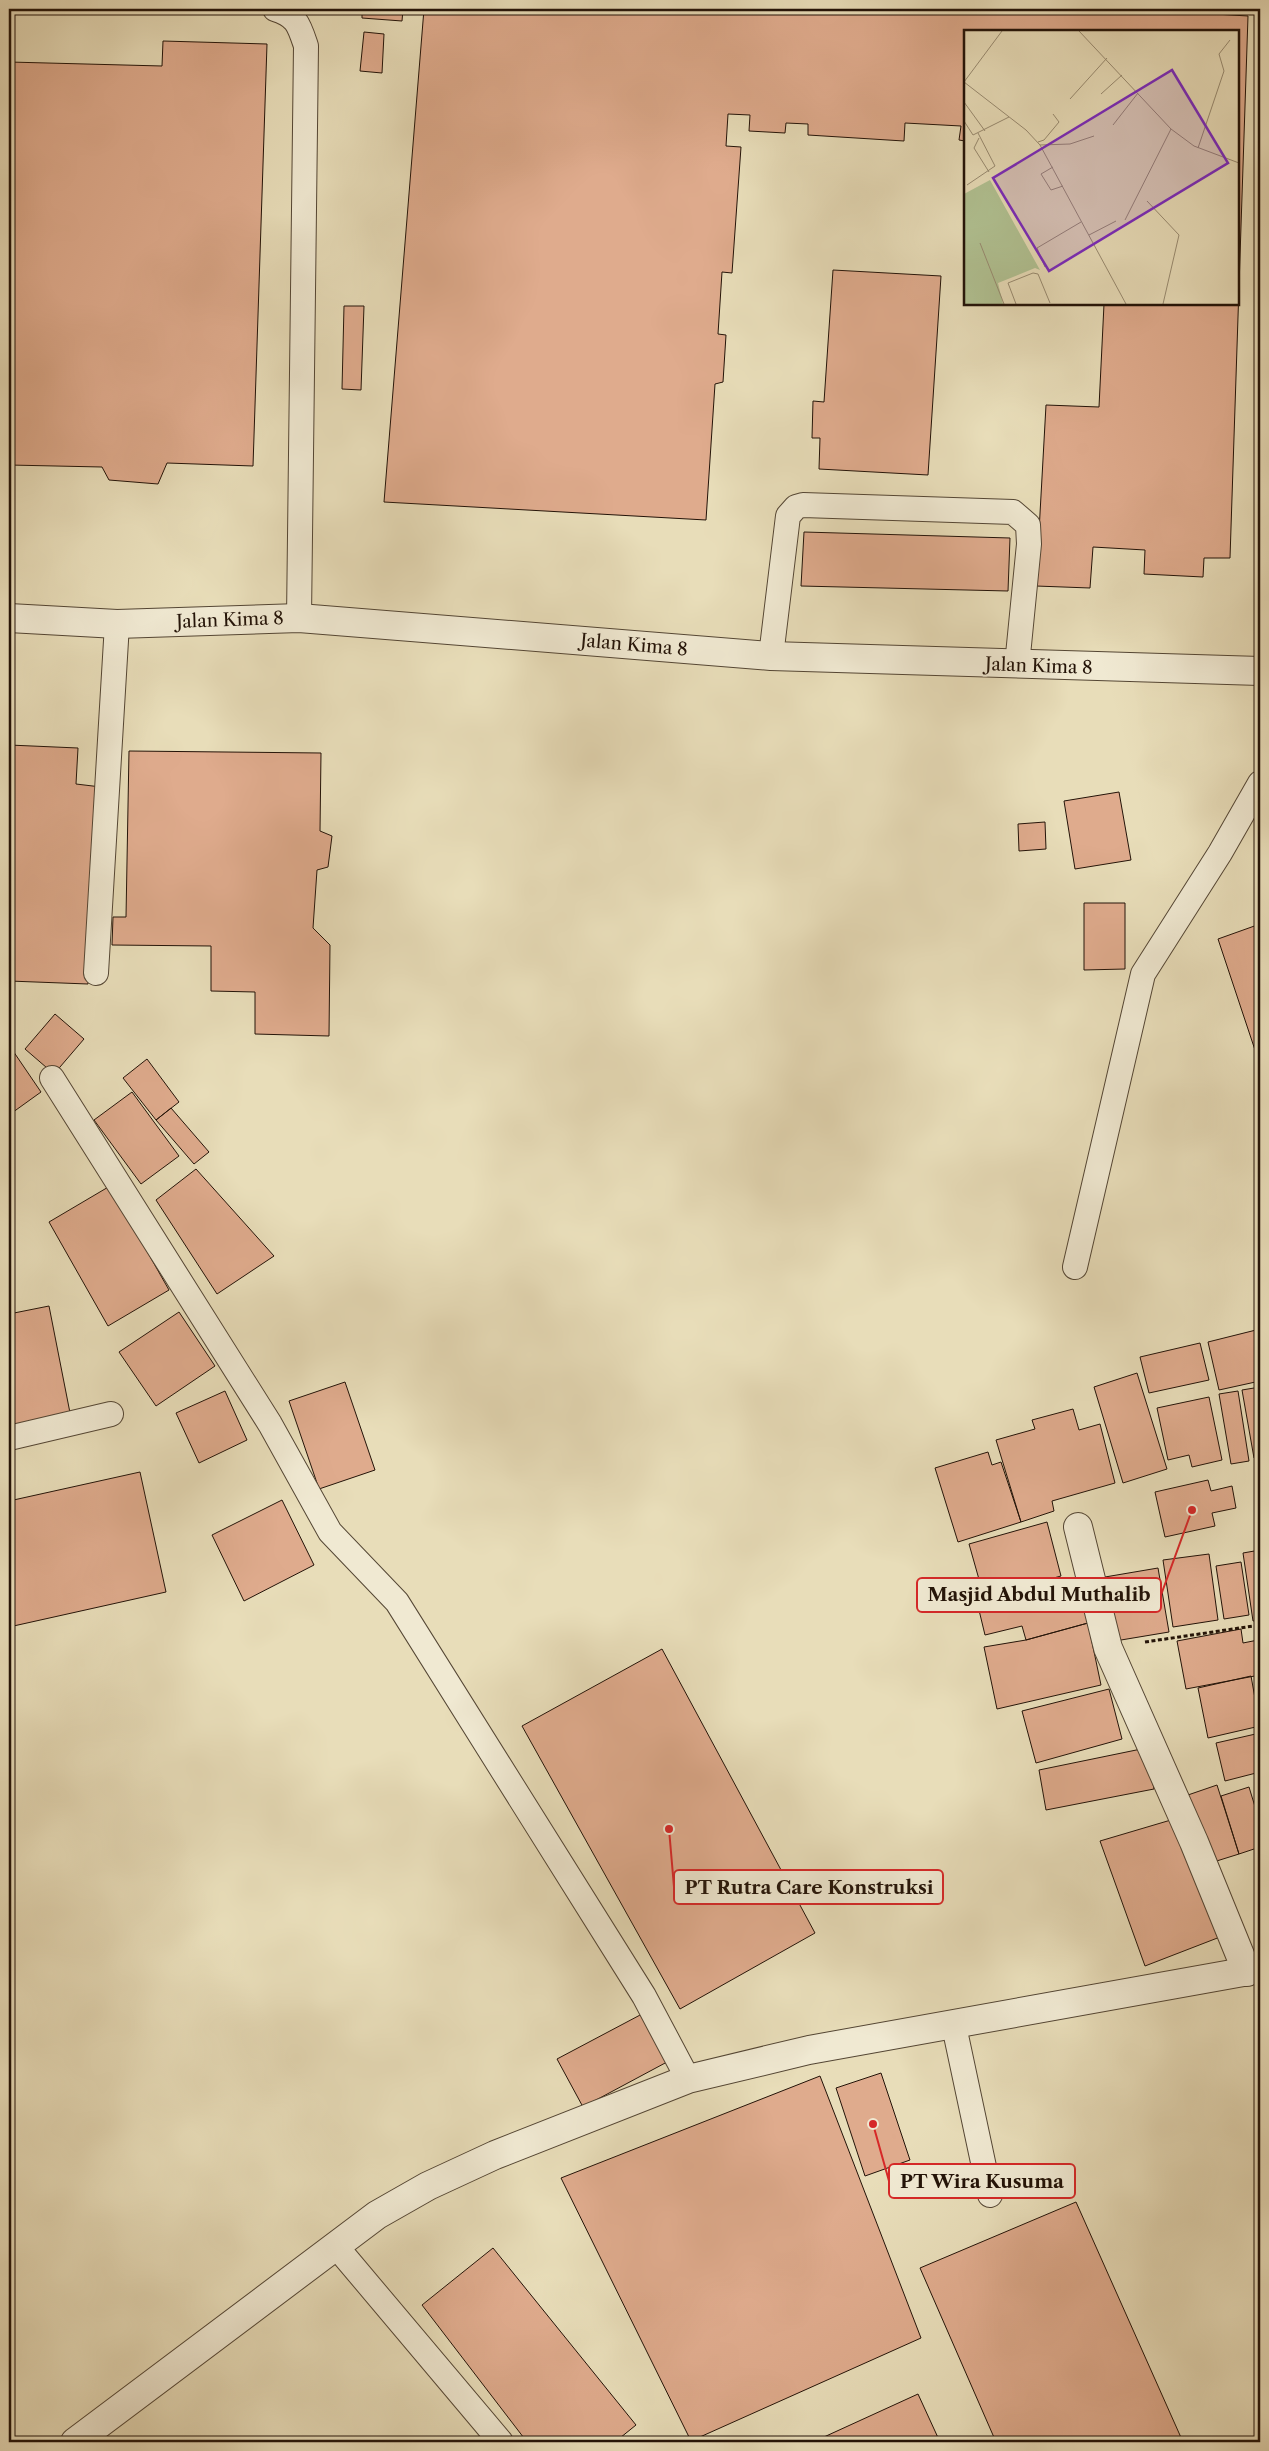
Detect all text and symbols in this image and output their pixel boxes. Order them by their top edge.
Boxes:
inset map [964,30,1239,305]
street label: Jalan Kima 8 [173,607,284,633]
street label: Jalan Kima 8 [576,629,689,661]
street label: Jalan Kima 8 [982,653,1093,679]
callout: Masjid Abdul Muthalib [917,1578,1161,1612]
text: Masjid Abdul Muthalib [927,1583,1151,1606]
callout: PT Rutra Care Konstruksi [674,1870,943,1904]
text: PT Rutra Care Konstruksi [684,1876,934,1899]
callout: PT Wira Kusuma [889,2164,1075,2198]
text: PT Wira Kusuma [900,2170,1065,2193]

